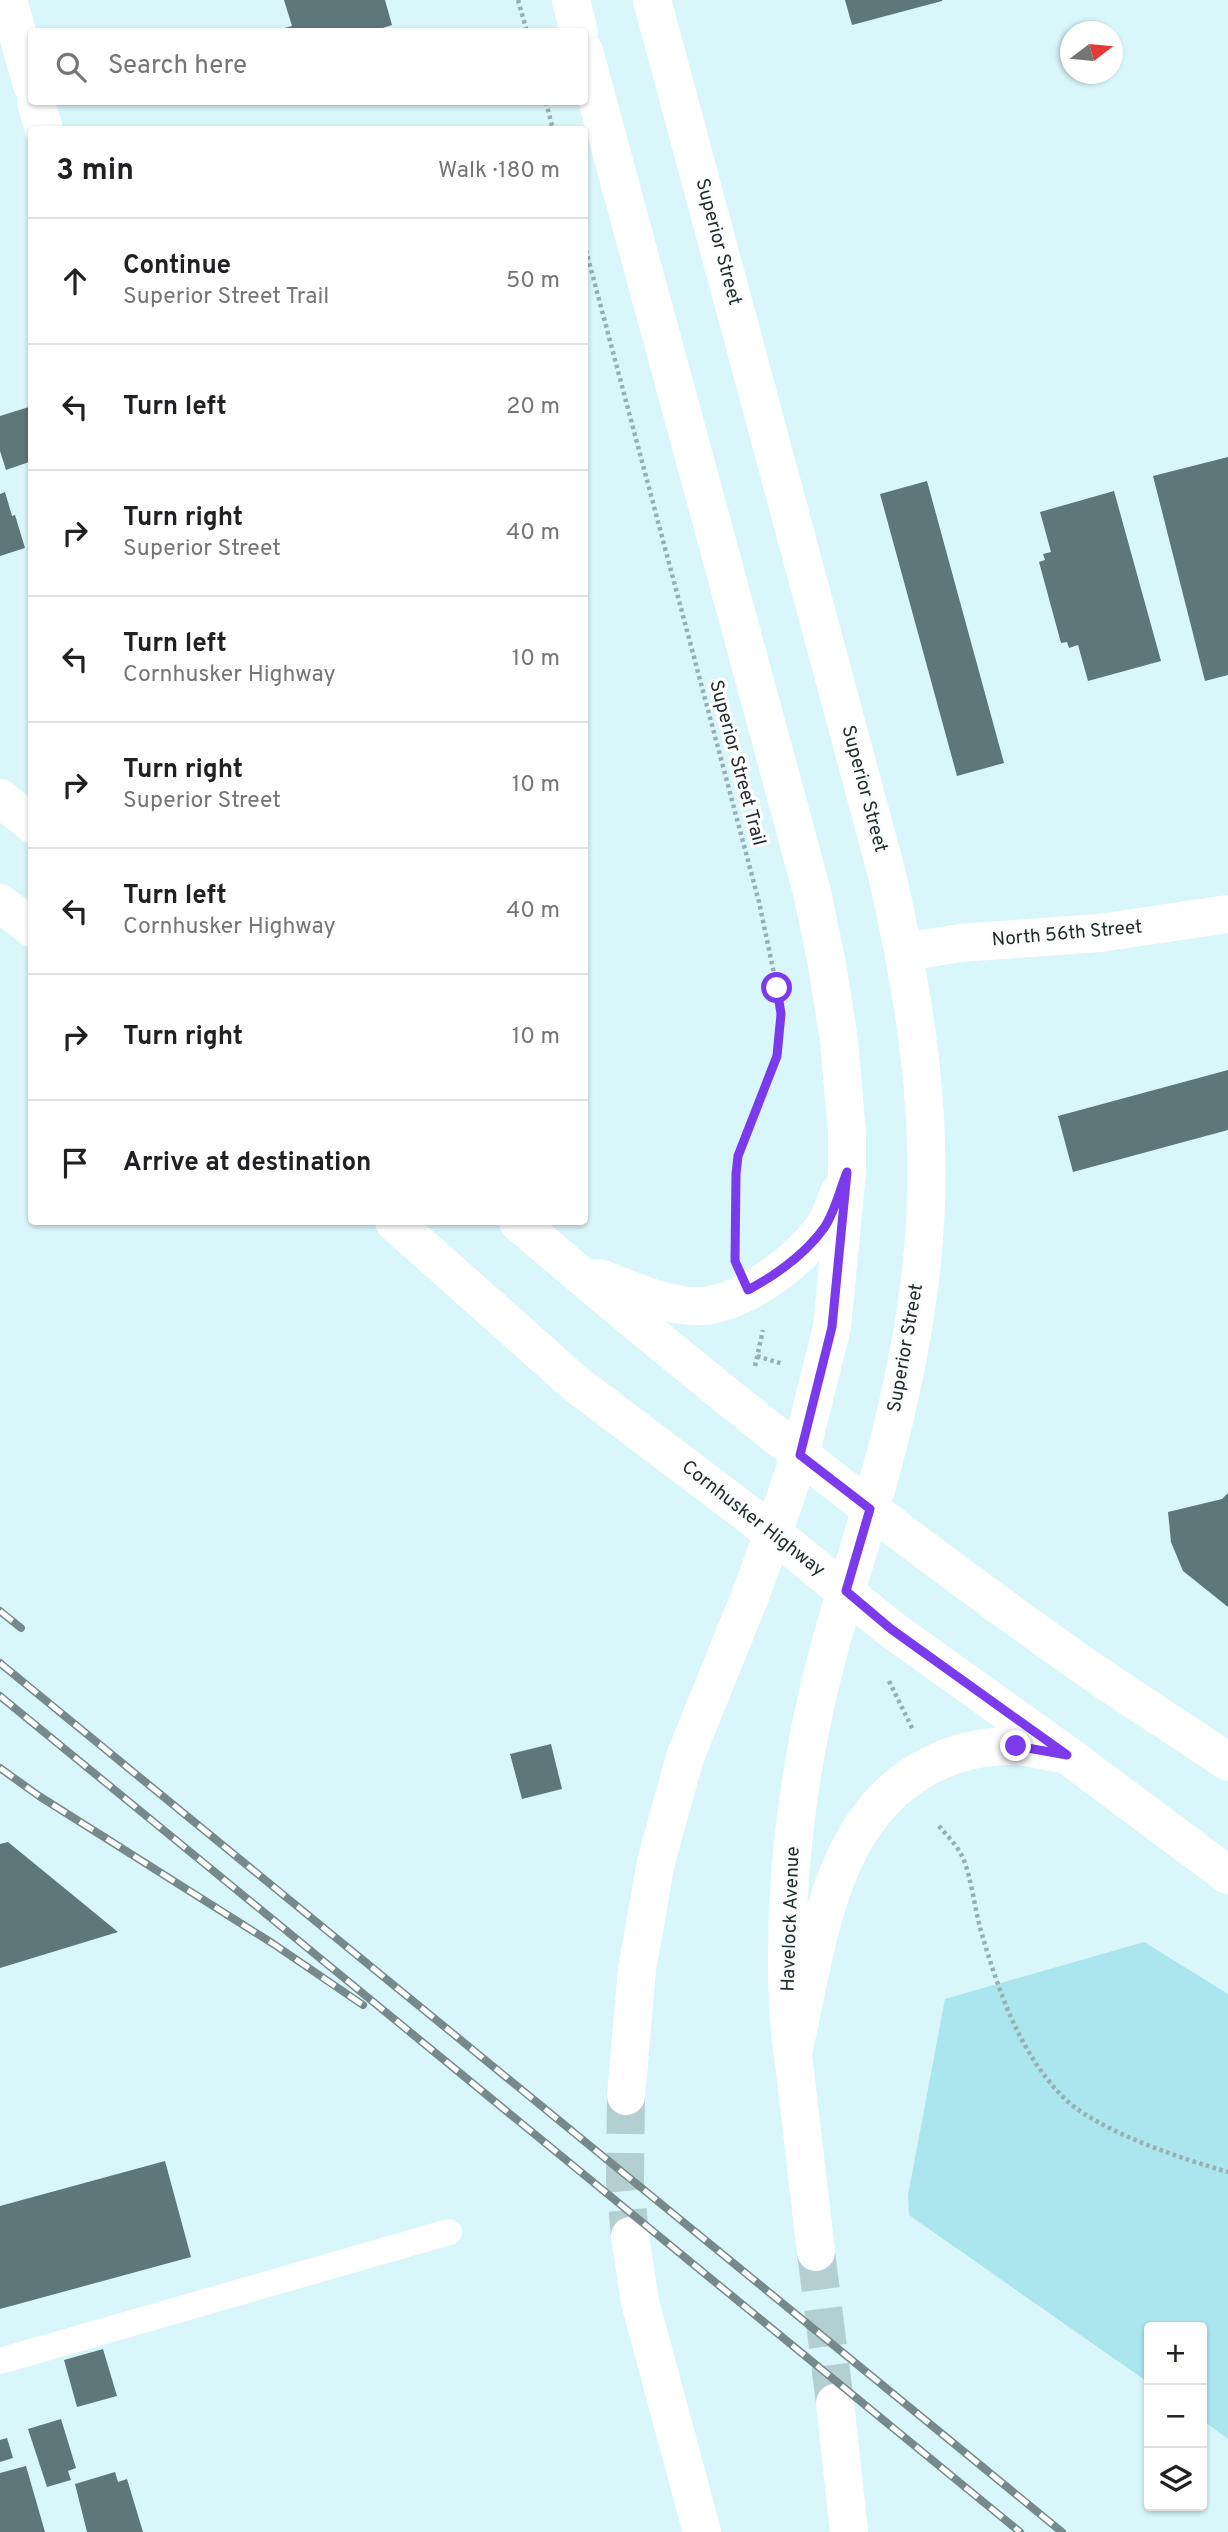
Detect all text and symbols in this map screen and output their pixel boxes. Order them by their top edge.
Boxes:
north arrow [1060,21,1123,84]
search box [28,28,588,105]
icon: search [52,48,90,86]
text: Search here [108,50,247,83]
text: 3 min [56,153,134,190]
text: Walk · 180 m [438,157,560,186]
street label: Superior Street [690,176,746,308]
text: Continue [123,250,231,283]
icon: ahead [56,262,94,300]
text: 50 m [506,267,560,296]
text: Superior Street Trail [123,283,329,312]
icon: left [56,388,94,426]
text: Turn left [123,391,227,424]
text: 20 m [506,393,560,422]
text: Turn right [123,502,243,535]
icon: right [56,514,94,552]
text: 40 m [506,519,560,548]
text: Superior Street [123,535,281,564]
text: Turn left [123,628,227,661]
icon: left [56,640,94,678]
text: 10 m [512,645,560,674]
text: Cornhusker Highway [123,661,336,690]
street label: Superior Street Trail [703,678,771,848]
street label: Superior Street [836,723,892,855]
text: Turn right [123,754,243,787]
icon: right [56,766,94,804]
text: 10 m [512,771,560,800]
text: Superior Street [123,787,281,816]
text: Turn left [123,880,227,913]
icon: left [56,892,94,930]
text: 40 m [506,897,560,926]
text: Cornhusker Highway [123,913,336,942]
street label: North 56th Street [991,915,1143,953]
route start [761,972,792,1003]
icon: right [56,1018,94,1056]
text: Turn right [123,1021,243,1054]
text: 10 m [512,1023,560,1052]
icon: arrive [56,1144,94,1182]
text: Arrive at destination [123,1147,371,1180]
street label: Superior Street [883,1282,929,1414]
street label: Cornhusker Highway [676,1455,830,1583]
route end [1000,1730,1031,1761]
street label: Havelock Avenue [776,1846,806,1992]
map controls [1144,2322,1207,2511]
button: + [1144,2322,1207,2385]
button: − [1144,2385,1207,2448]
button: layers [1144,2448,1207,2511]

